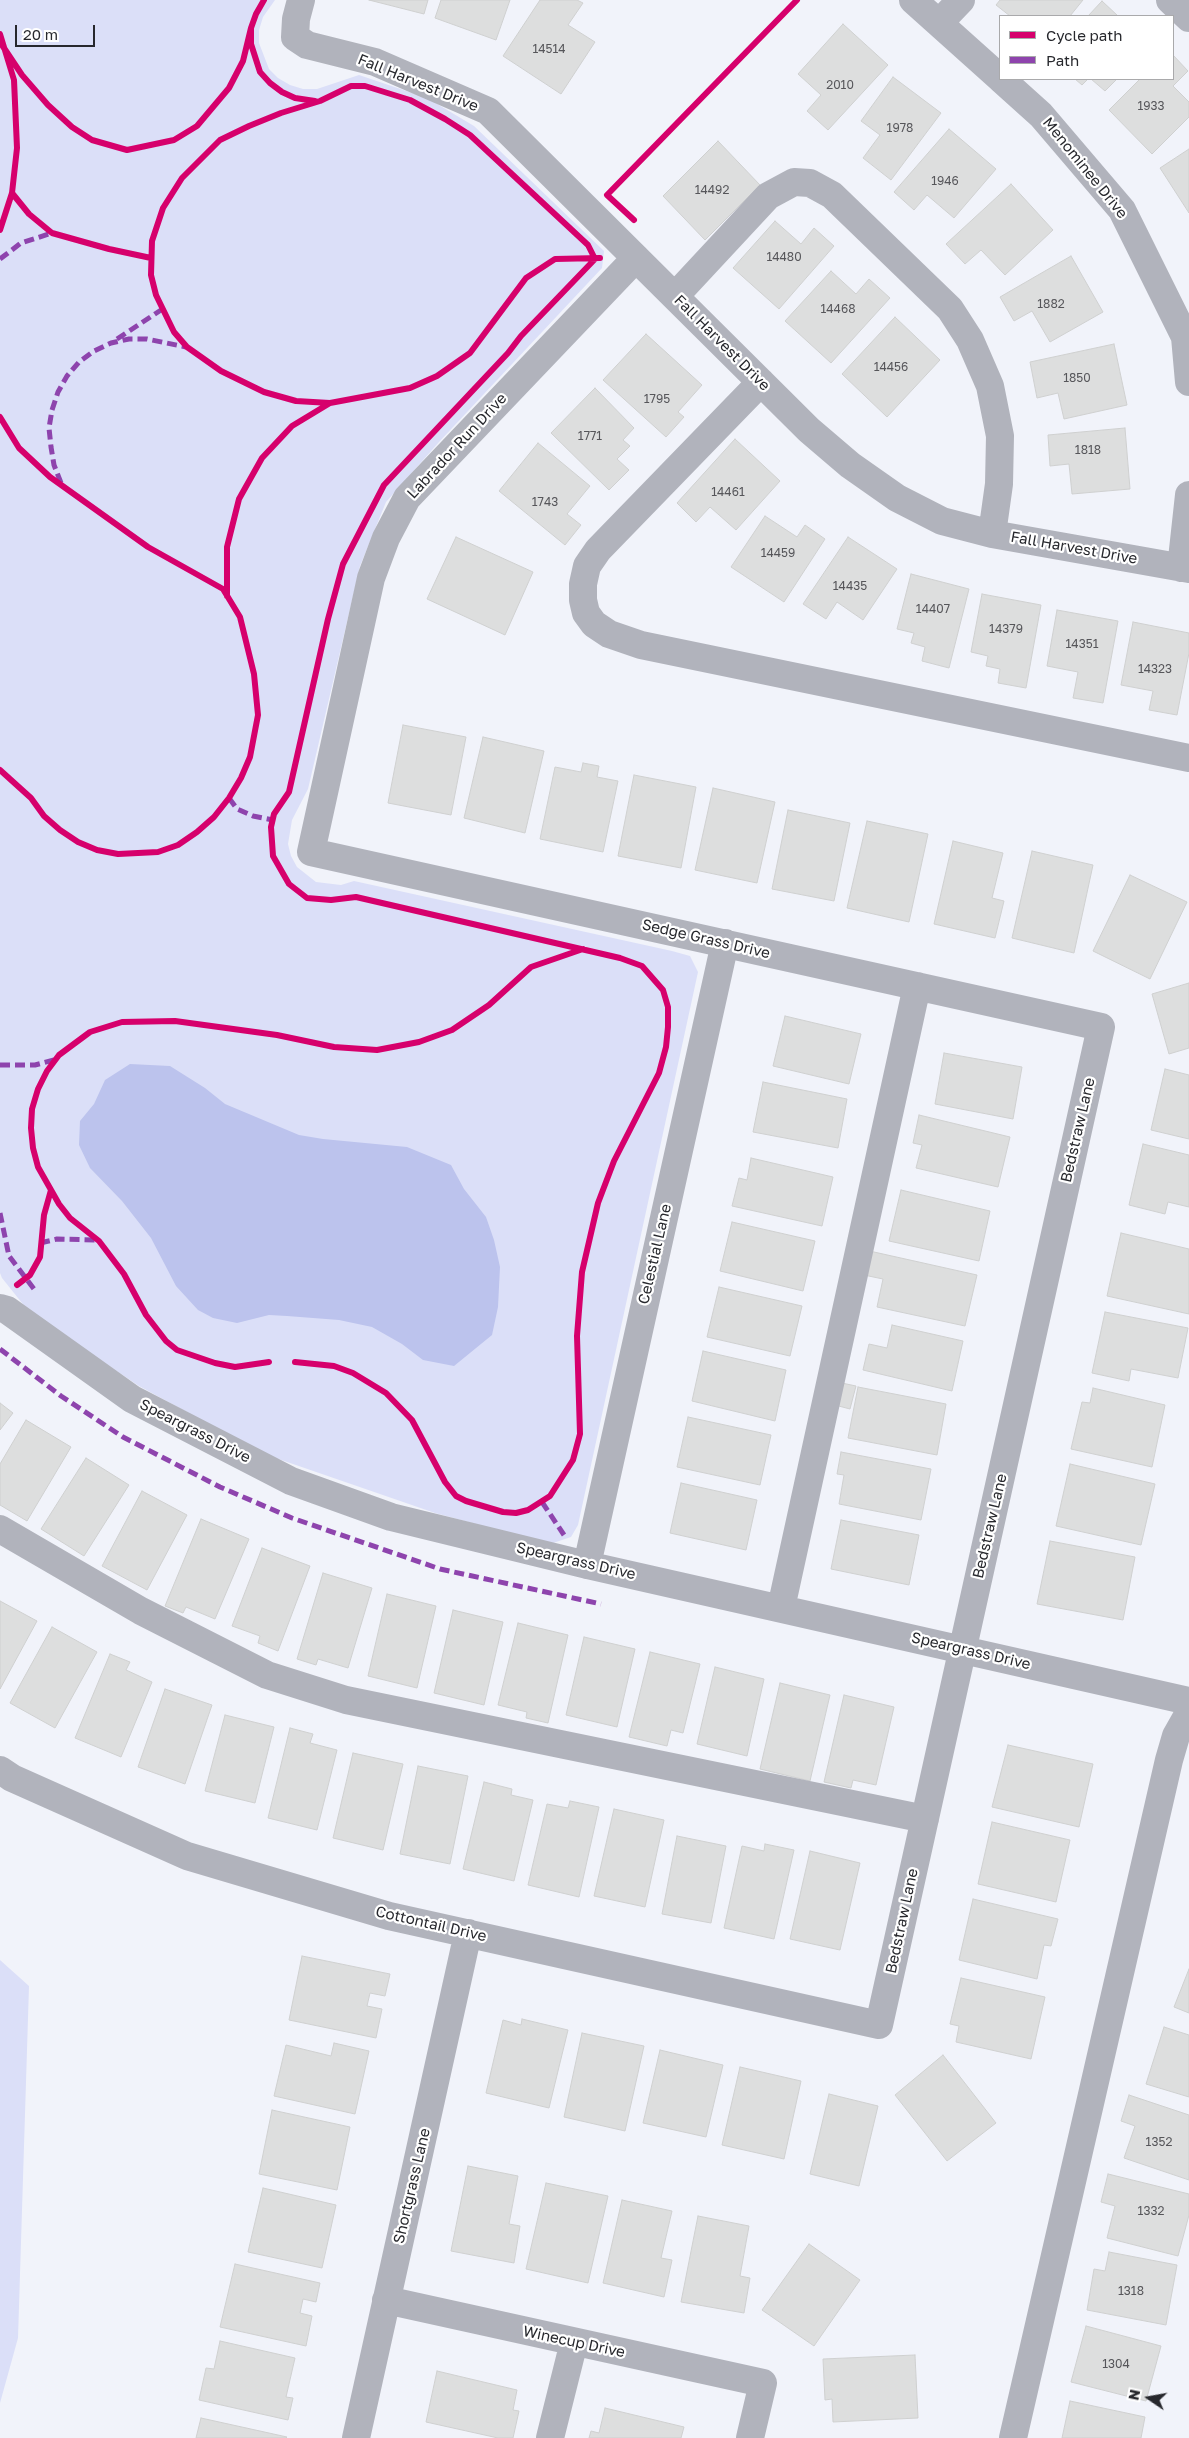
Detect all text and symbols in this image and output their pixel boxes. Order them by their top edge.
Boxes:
scale bar [18,15,98,47]
legend [999,15,1174,80]
text: 20 m [23,25,58,43]
text: Cycle path [1046,26,1122,44]
house number: 14514 [532,42,566,56]
street label: Fall Harvest Drive [355,51,481,115]
text: Path [1046,51,1079,69]
house number: 2010 [826,78,854,92]
house number: 1933 [1137,99,1165,113]
street label: Menominee Drive [1039,114,1131,222]
house number: 1978 [887,121,913,135]
house number: 1946 [931,174,959,188]
house number: 14492 [695,183,729,197]
house number: 14480 [766,250,802,264]
street label: Fall Harvest Drive [670,291,774,395]
house number: 1882 [1037,297,1065,311]
house number: 14468 [820,302,856,316]
house number: 14456 [874,360,908,374]
house number: 1850 [1063,371,1091,385]
street label: Labrador Run Drive [404,390,510,502]
house number: 1795 [644,392,670,406]
house number: 1771 [578,429,602,443]
house number: 1818 [1075,443,1101,457]
house number: 14461 [711,485,745,499]
house number: 1743 [532,495,558,509]
street label: Fall Harvest Drive [1009,528,1139,568]
house number: 14459 [761,546,795,560]
house number: 14435 [833,579,867,593]
house number: 14407 [916,602,950,616]
house number: 14379 [989,622,1023,636]
house number: 14351 [1066,637,1098,651]
house number: 14323 [1138,662,1172,676]
street label: Sedge Grass Drive [640,916,772,962]
street label: Bedstraw Lane [1057,1076,1099,1184]
street label: Celestial Lane [635,1202,675,1306]
street label: Speargrass Drive [137,1395,253,1467]
street label: Bedstraw Lane [969,1472,1011,1580]
street label: Speargrass Drive [515,1539,637,1583]
street label: Speargrass Drive [910,1629,1032,1673]
street label: Bedstraw Lane [882,1867,922,1975]
street label: Cottontail Drive [374,1902,488,1946]
street label: Shortgrass Lane [390,2126,434,2246]
house number: 1352 [1146,2135,1172,2149]
house number: 1332 [1138,2204,1164,2218]
house number: 1318 [1118,2284,1144,2298]
street label: Winecup Drive [521,2322,627,2362]
house number: 1304 [1102,2357,1130,2371]
north arrow [1124,2373,1174,2423]
text: N [1124,2388,1143,2402]

